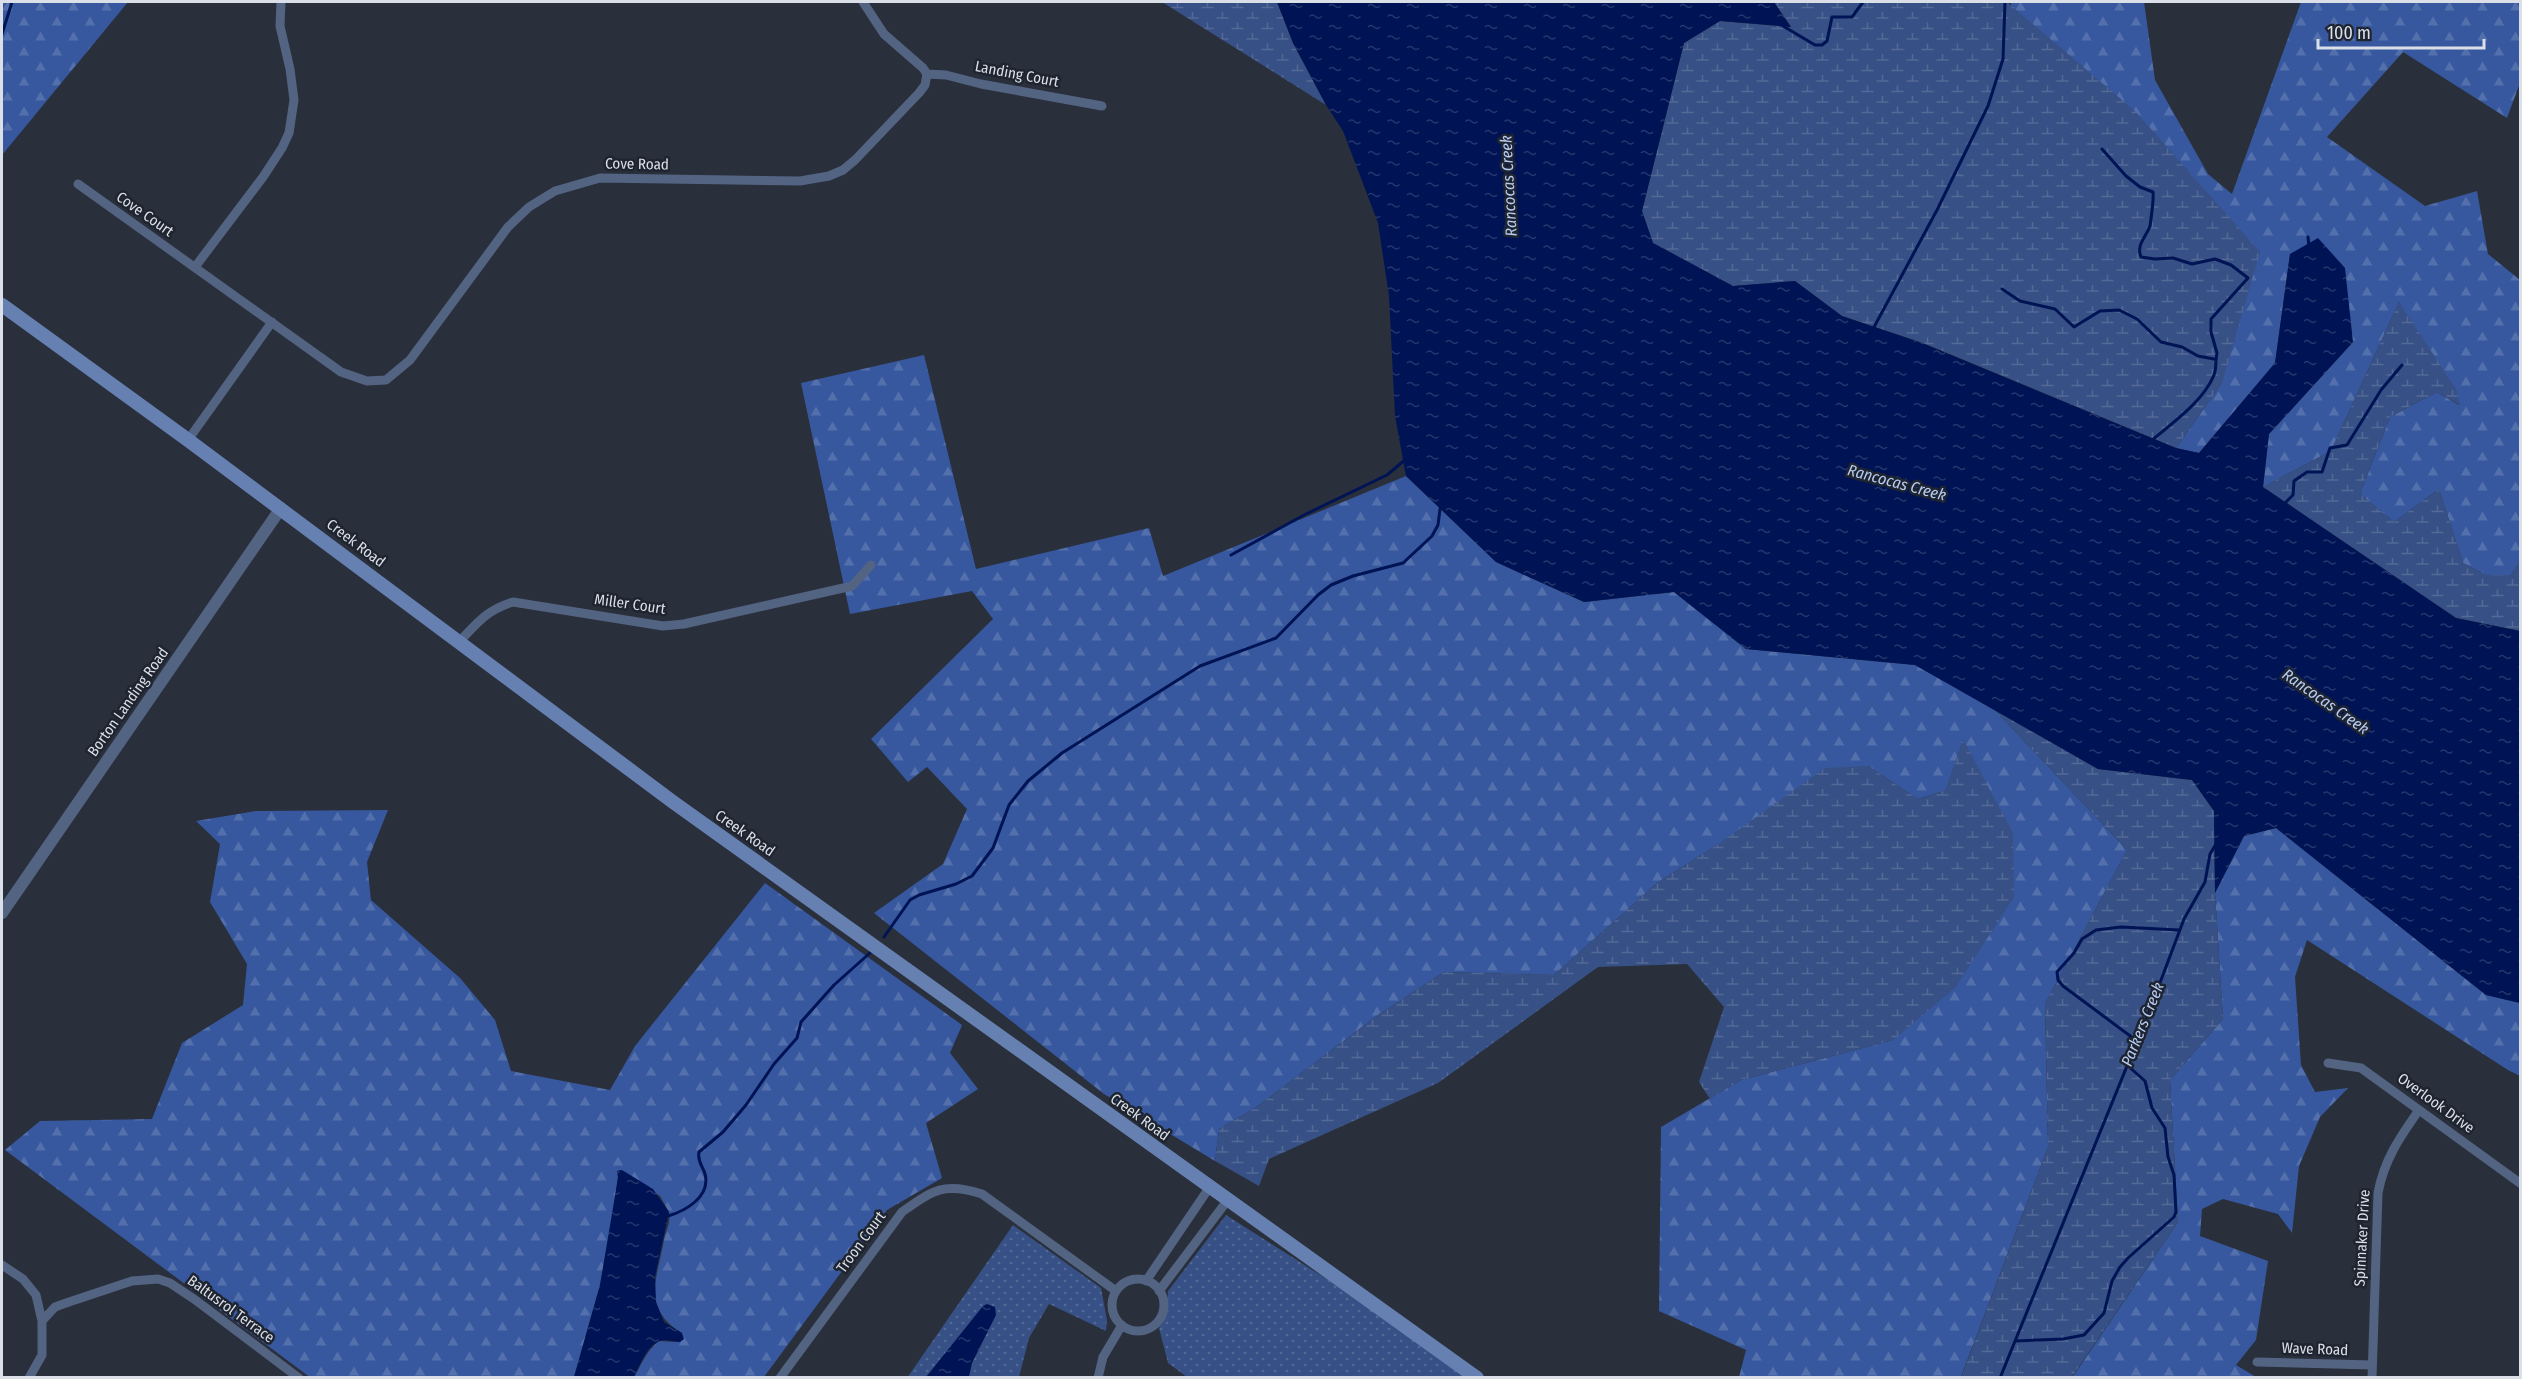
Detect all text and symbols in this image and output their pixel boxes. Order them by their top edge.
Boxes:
scale bar [2318,12,2484,50]
text: 100 m [2327,22,2371,44]
street label: Landing Court [973,57,1061,91]
water label: Rancocas Creek [1496,135,1521,237]
street label: Cove Road [605,154,669,174]
street label: Cove Court [113,188,177,240]
water label: Rancocas Creek [1846,460,1948,505]
street label: Creek Road [323,515,389,571]
street label: Miller Court [593,590,667,618]
street label: Borton Landing Road [84,644,172,760]
water label: Rancocas Creek [2279,665,2373,738]
street label: Creek Road [712,806,778,860]
water label: Parkers Creek [2117,979,2168,1069]
street label: Overlook Drive [2394,1069,2478,1137]
street label: Creek Road [1107,1090,1173,1144]
street label: Spinnaker Drive [2350,1189,2374,1287]
street label: Troon Court [833,1208,889,1276]
street label: Baltusrol Terrace [184,1271,278,1347]
street label: Wave Road [2281,1339,2349,1359]

